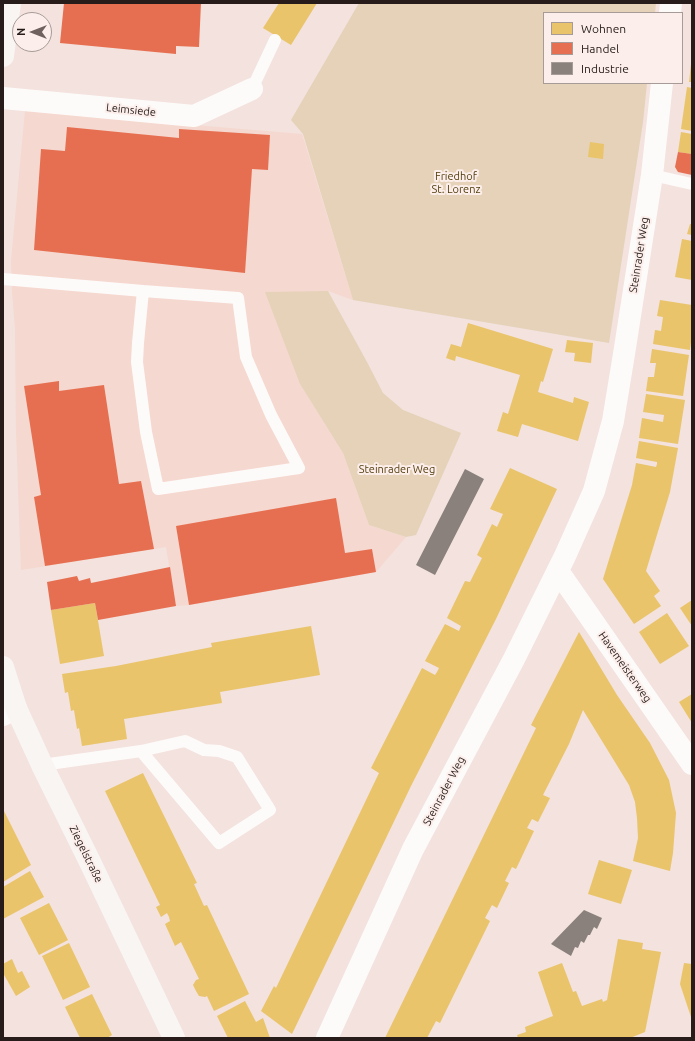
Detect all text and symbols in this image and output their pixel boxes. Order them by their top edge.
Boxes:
north arrow [12,12,52,52]
legend [543,12,683,84]
text: Wohnen [581,22,626,35]
text: N [15,28,27,36]
text: Handel [581,42,619,55]
text: Industrie [581,62,629,75]
street label: Leimsiede [106,101,156,119]
park label: Friedhof St. Lorenz [431,169,481,195]
street label: Steinrader Weg [626,216,652,294]
park label: Steinrader Weg [359,462,435,476]
street label: Havemeisterweg [596,629,654,705]
street label: Steinrader Weg [420,754,468,828]
street label: Ziegelstraße [66,823,106,885]

